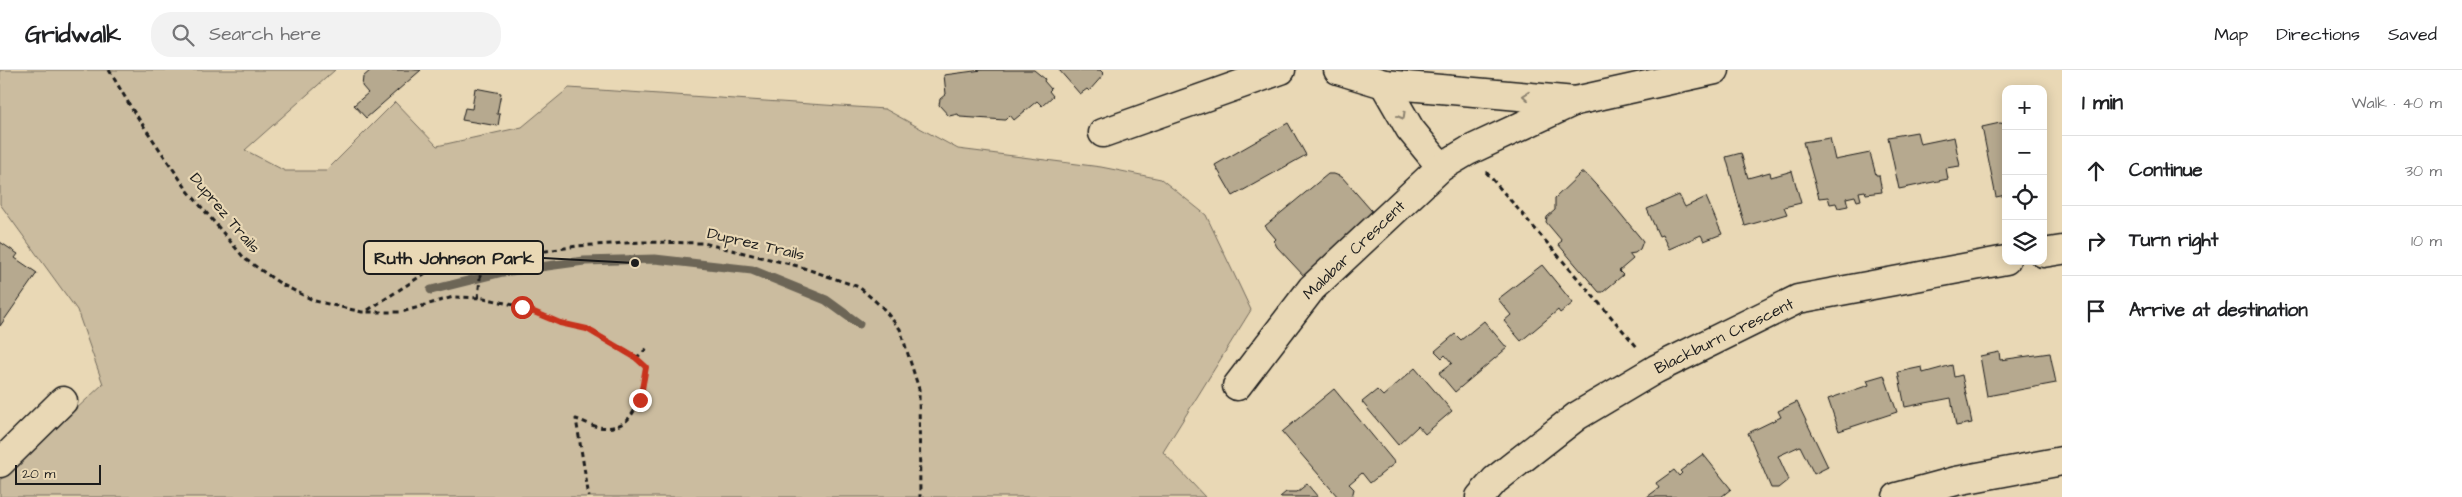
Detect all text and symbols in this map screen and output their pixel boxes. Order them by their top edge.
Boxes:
search box [151,12,501,57]
text: Gridwalk [25,18,121,52]
icon: search [169,21,197,49]
text: Search here [209,21,321,48]
text: Map [2214,22,2248,47]
text: Directions [2276,22,2360,47]
text: Saved [2388,22,2437,47]
map controls [2002,85,2047,265]
button: + [2002,85,2047,130]
text: 1 min [2082,88,2123,117]
one-way arrow [1522,91,1530,102]
text: Walk · 40 m [2352,92,2442,114]
one-way arrow [1396,110,1406,119]
button: − [2002,130,2047,175]
icon: ahead [2082,157,2110,185]
text: Continue [2129,157,2203,184]
text: 30 m [2405,160,2442,182]
street label: Duprez Trails [185,168,265,258]
button: locate [2002,175,2047,220]
street label: Malabar Crescent [1298,195,1410,305]
button: layers [2002,220,2047,265]
street label: Duprez Trails [705,222,807,266]
icon: right [2082,227,2110,255]
text: Turn right [2129,227,2218,254]
text: 10 m [2411,230,2442,252]
callout: Ruth Johnson Park [364,241,543,274]
text: Ruth Johnson Park [374,246,535,271]
street label: Blackburn Crescent [1651,292,1798,379]
route start [511,296,534,319]
icon: arrive [2082,297,2110,325]
text: Arrive at destination [2129,297,2308,324]
route end [629,389,652,412]
scale bar [15,462,101,485]
text: 20 m [22,464,55,484]

